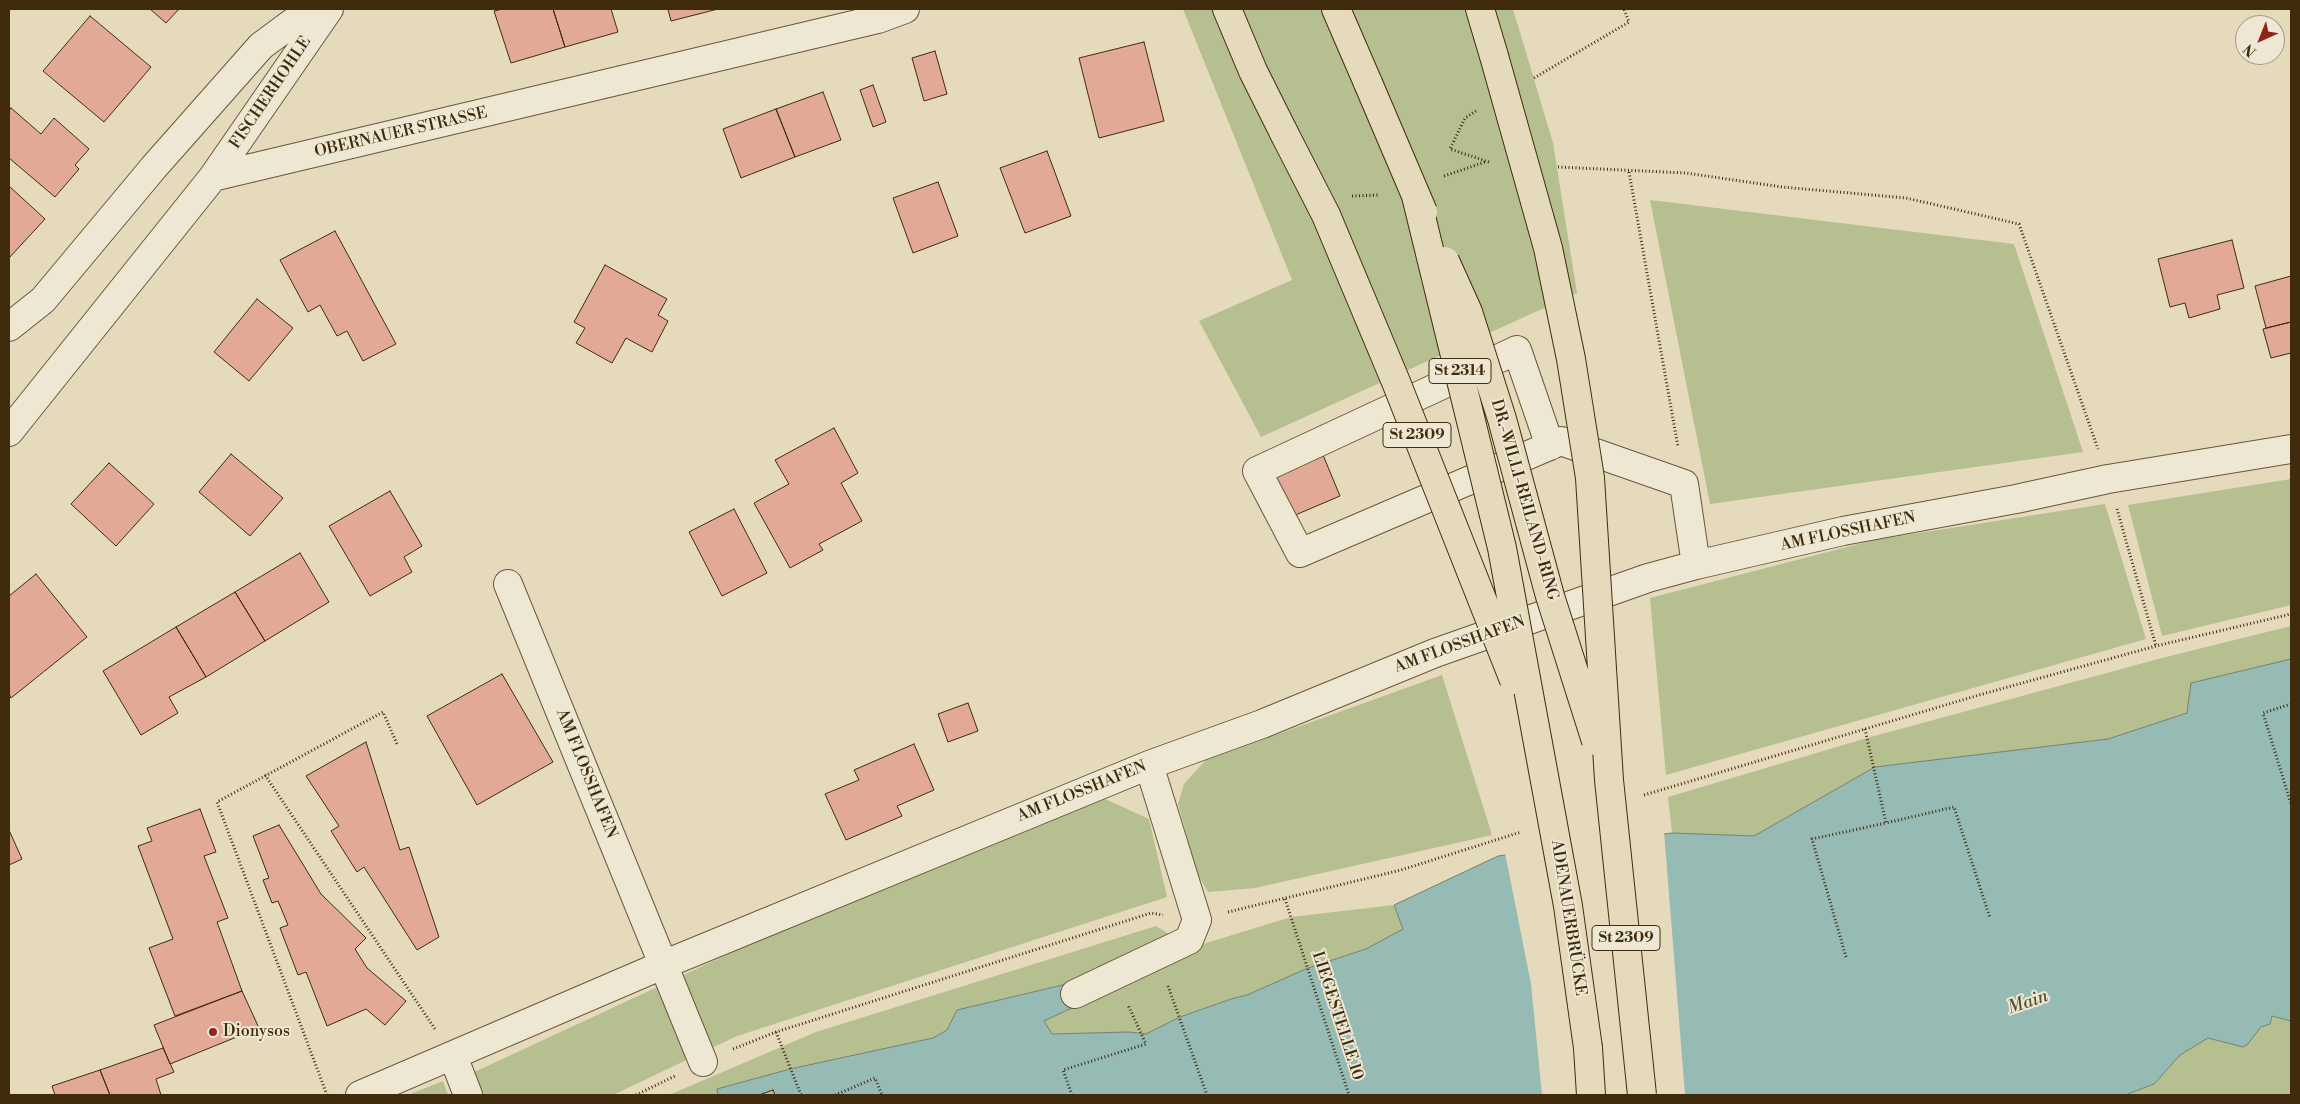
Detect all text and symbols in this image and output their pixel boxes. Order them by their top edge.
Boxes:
north arrow [2235,15,2285,65]
street label: FISCHERHOHLE [226,33,316,153]
text: N [2240,40,2261,60]
street label: OBERNAUER STRASSE [313,104,489,162]
road number: St 2314 [1429,358,1491,384]
street label: DR.-WILLI-REILAND-RING [1486,397,1562,603]
road number: St 2309 [1383,422,1451,448]
street label: AM FLOSSHAFEN [1779,508,1917,556]
street label: AM FLOSSHAFEN [1392,612,1528,678]
street label: AM FLOSSHAFEN [551,707,621,841]
street label: AM FLOSSHAFEN [1015,757,1149,827]
street label: ADENAUERBRÜCKE [1546,839,1590,997]
road number: St 2309 [1592,926,1660,950]
street label: LIEGESTELLE 10 [1307,949,1367,1083]
water label: Main [2005,986,2051,1020]
place label: Dionysos [223,1022,290,1042]
marker: Dionysos [207,1026,219,1038]

